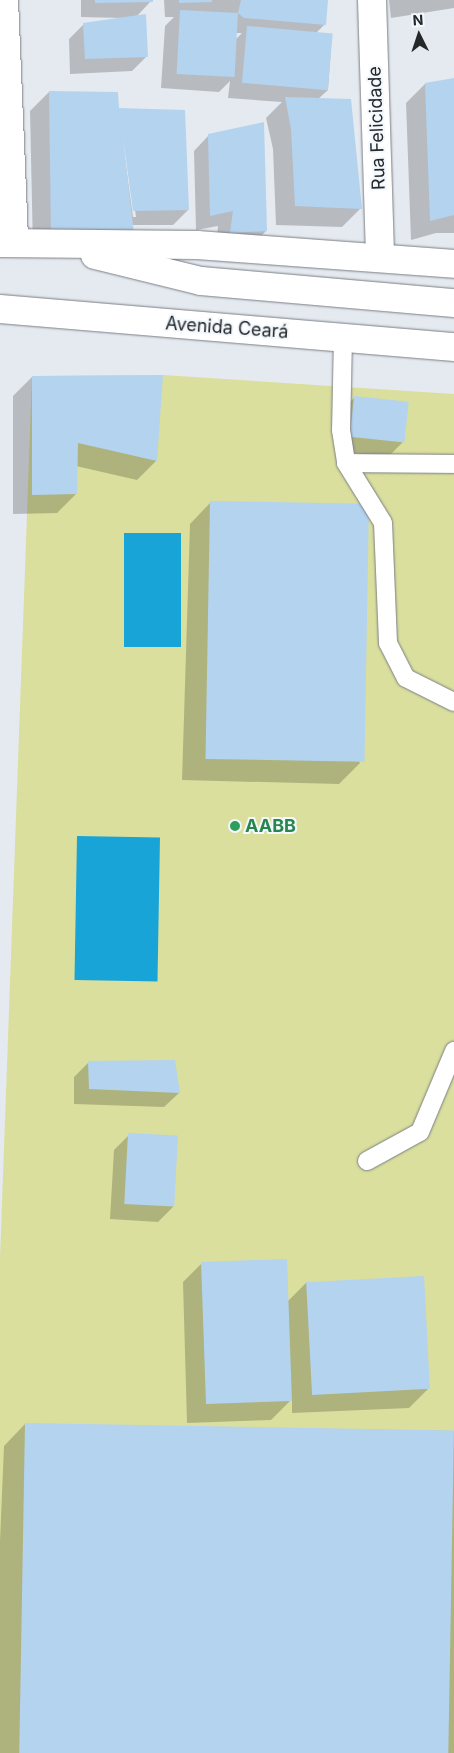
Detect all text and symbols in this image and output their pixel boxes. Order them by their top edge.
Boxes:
north arrow [394,10,444,60]
text: N [412,11,424,28]
street label: Rua Felicidade [364,66,390,190]
street label: Avenida Ceará [165,313,289,343]
place label: AABB [245,815,296,837]
marker: AABB [229,820,241,832]

